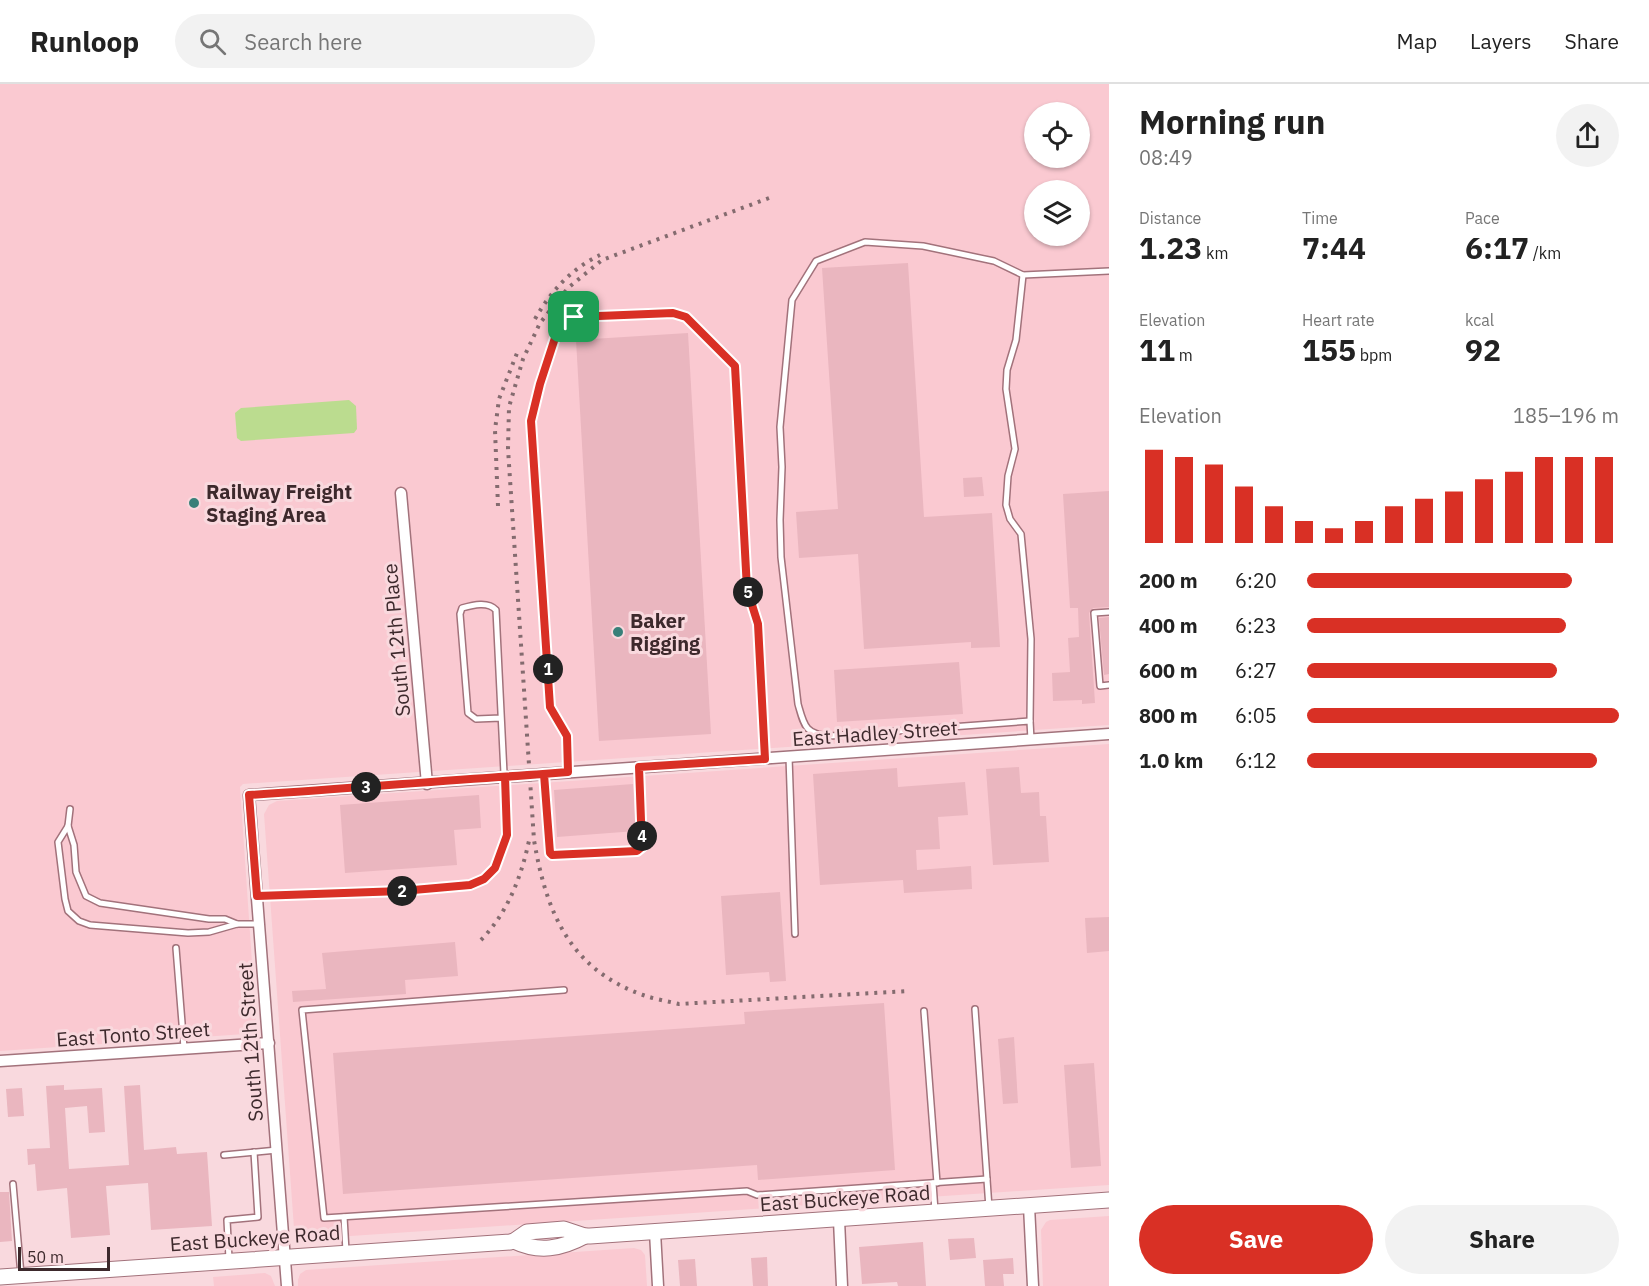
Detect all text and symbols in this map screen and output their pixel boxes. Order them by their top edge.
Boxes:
search box [175,14,595,68]
text: Runloop [30,23,139,60]
icon: search [196,25,229,58]
text: Search here [244,27,362,56]
text: Map [1397,27,1437,55]
text: Layers [1470,27,1532,55]
text: Share [1565,27,1619,55]
text: Morning run [1139,100,1325,143]
map controls [1024,102,1090,246]
button: locate [1024,102,1090,168]
button: share [1556,104,1619,167]
text: 08:49 [1139,144,1193,171]
button: layers [1024,180,1090,246]
text: Distance [1139,208,1201,228]
text: Time [1302,208,1338,228]
text: Pace [1465,208,1500,228]
text: 1.23 [1139,228,1202,267]
text: 7:44 [1302,228,1366,267]
text: 6:17 [1465,228,1529,267]
text: km [1202,243,1229,263]
text: /km [1529,243,1561,263]
pin [548,291,599,342]
icon: arrive [557,300,590,333]
text: Elevation [1139,310,1205,330]
text: Heart rate [1302,310,1375,330]
text: kcal [1465,310,1494,330]
text: 11 [1139,330,1175,369]
text: 155 [1302,330,1356,369]
text: 92 [1465,330,1501,369]
text: m [1175,345,1193,365]
text: bpm [1356,345,1392,365]
text: Elevation [1139,402,1222,429]
text: 185–196 m [1513,402,1619,429]
place label: Railway Freight Staging Area [206,478,352,528]
marker: Railway Freight Staging Area [187,496,201,510]
street label: South 12th Place [376,562,416,718]
text: 200 m [1139,567,1198,594]
text: 6:20 [1235,567,1277,594]
pin: 5 [733,577,763,607]
text: 5 [743,582,753,602]
place label: Baker Rigging [630,607,701,657]
text: 400 m [1139,612,1198,639]
text: 6:23 [1235,612,1277,639]
marker: Baker Rigging [611,625,625,639]
pin: 1 [533,654,563,684]
text: 600 m [1139,657,1198,684]
text: 6:27 [1235,657,1277,684]
text: 1 [543,659,553,679]
text: 800 m [1139,702,1198,729]
text: 6:05 [1235,702,1277,729]
street label: East Hadley Street [791,714,959,752]
text: 1.0 km [1139,747,1203,774]
text: 6:12 [1235,747,1277,774]
pin: 3 [351,772,381,802]
text: 3 [361,777,371,797]
pin: 4 [627,821,657,851]
text: 4 [637,826,647,846]
pin: 2 [387,876,417,906]
text: 2 [397,881,407,901]
street label: South 12th Street [231,962,269,1122]
street label: East Tonto Street [55,1015,211,1053]
street label: East Buckeye Road [759,1179,931,1217]
button: Save [1139,1205,1373,1274]
button: Share [1385,1205,1619,1274]
street label: East Buckeye Road [169,1219,341,1257]
scale bar [18,1244,110,1272]
text: 50 m [27,1247,64,1267]

